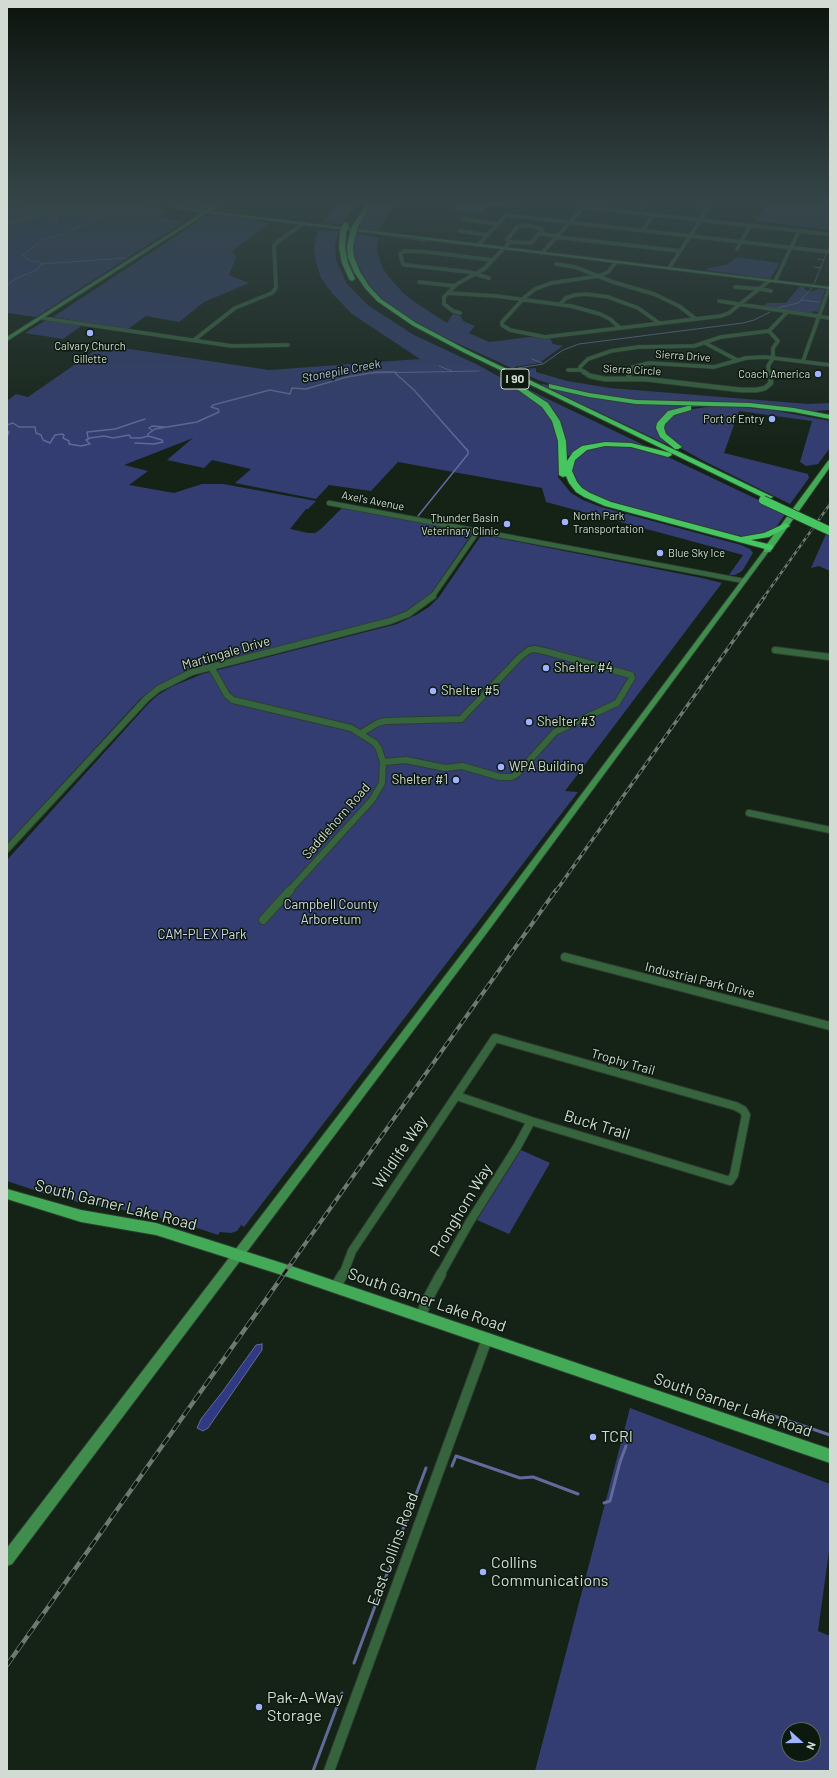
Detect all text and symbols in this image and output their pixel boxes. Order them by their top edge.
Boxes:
marker: Calvary Church Gillette [85,328,95,338]
place label: Calvary Church Gillette [54,339,126,365]
street label: Sierra Drive [655,347,711,365]
water label: Stonepile Creek [301,356,381,386]
street label: Sierra Circle [602,362,662,378]
place label: Coach America [738,367,810,381]
road number: I 90 [501,369,529,389]
marker: Coach America [813,369,823,379]
place label: Port of Entry [703,412,764,426]
marker: Port of Entry [767,414,777,424]
street label: Axel's Avenue [340,488,406,514]
place label: North Park Transportation [573,509,644,535]
place label: Thunder Basin Veterinary Clinic [421,511,499,537]
marker: North Park Transportation [560,517,570,527]
marker: Thunder Basin Veterinary Clinic [502,519,512,529]
place label: Blue Sky Ice [668,546,725,560]
marker: Blue Sky Ice [655,548,665,558]
street label: Martingale Drive [180,633,272,673]
place label: Shelter #4 [554,660,613,676]
marker: Shelter #4 [541,663,551,673]
place label: Shelter #5 [441,683,499,699]
marker: Shelter #5 [428,686,438,696]
place label: Shelter #3 [537,714,595,730]
marker: Shelter #3 [524,717,534,727]
place label: WPA Building [509,759,584,775]
marker: WPA Building [496,762,506,772]
place label: Shelter #1 [392,772,448,788]
marker: Shelter #1 [451,775,461,785]
street label: Saddlehorn Road [299,780,373,862]
park label: Campbell County Arboretum [284,897,378,928]
park label: CAM-PLEX Park [158,927,246,943]
street label: Industrial Park Drive [643,959,757,1001]
street label: Trophy Trail [589,1045,657,1079]
street label: Buck Trail [562,1106,632,1144]
street label: Wildlife Way [369,1112,431,1192]
street label: Pronghorn Way [426,1160,496,1260]
street label: South Garner Lake Road [33,1176,199,1234]
street label: South Garner Lake Road [345,1264,509,1336]
street label: South Garner Lake Road [651,1369,815,1441]
place label: TCRI [601,1427,633,1447]
marker: TCRI [588,1432,598,1442]
street label: East Collins Road [364,1490,422,1608]
place label: Collins Communications [491,1553,609,1591]
marker: Collins Communications [478,1567,488,1577]
place label: Pak-A-Way Storage [267,1688,343,1726]
marker: Pak-A-Way Storage [254,1702,264,1712]
north arrow [781,1722,821,1762]
text: N [804,1740,819,1752]

